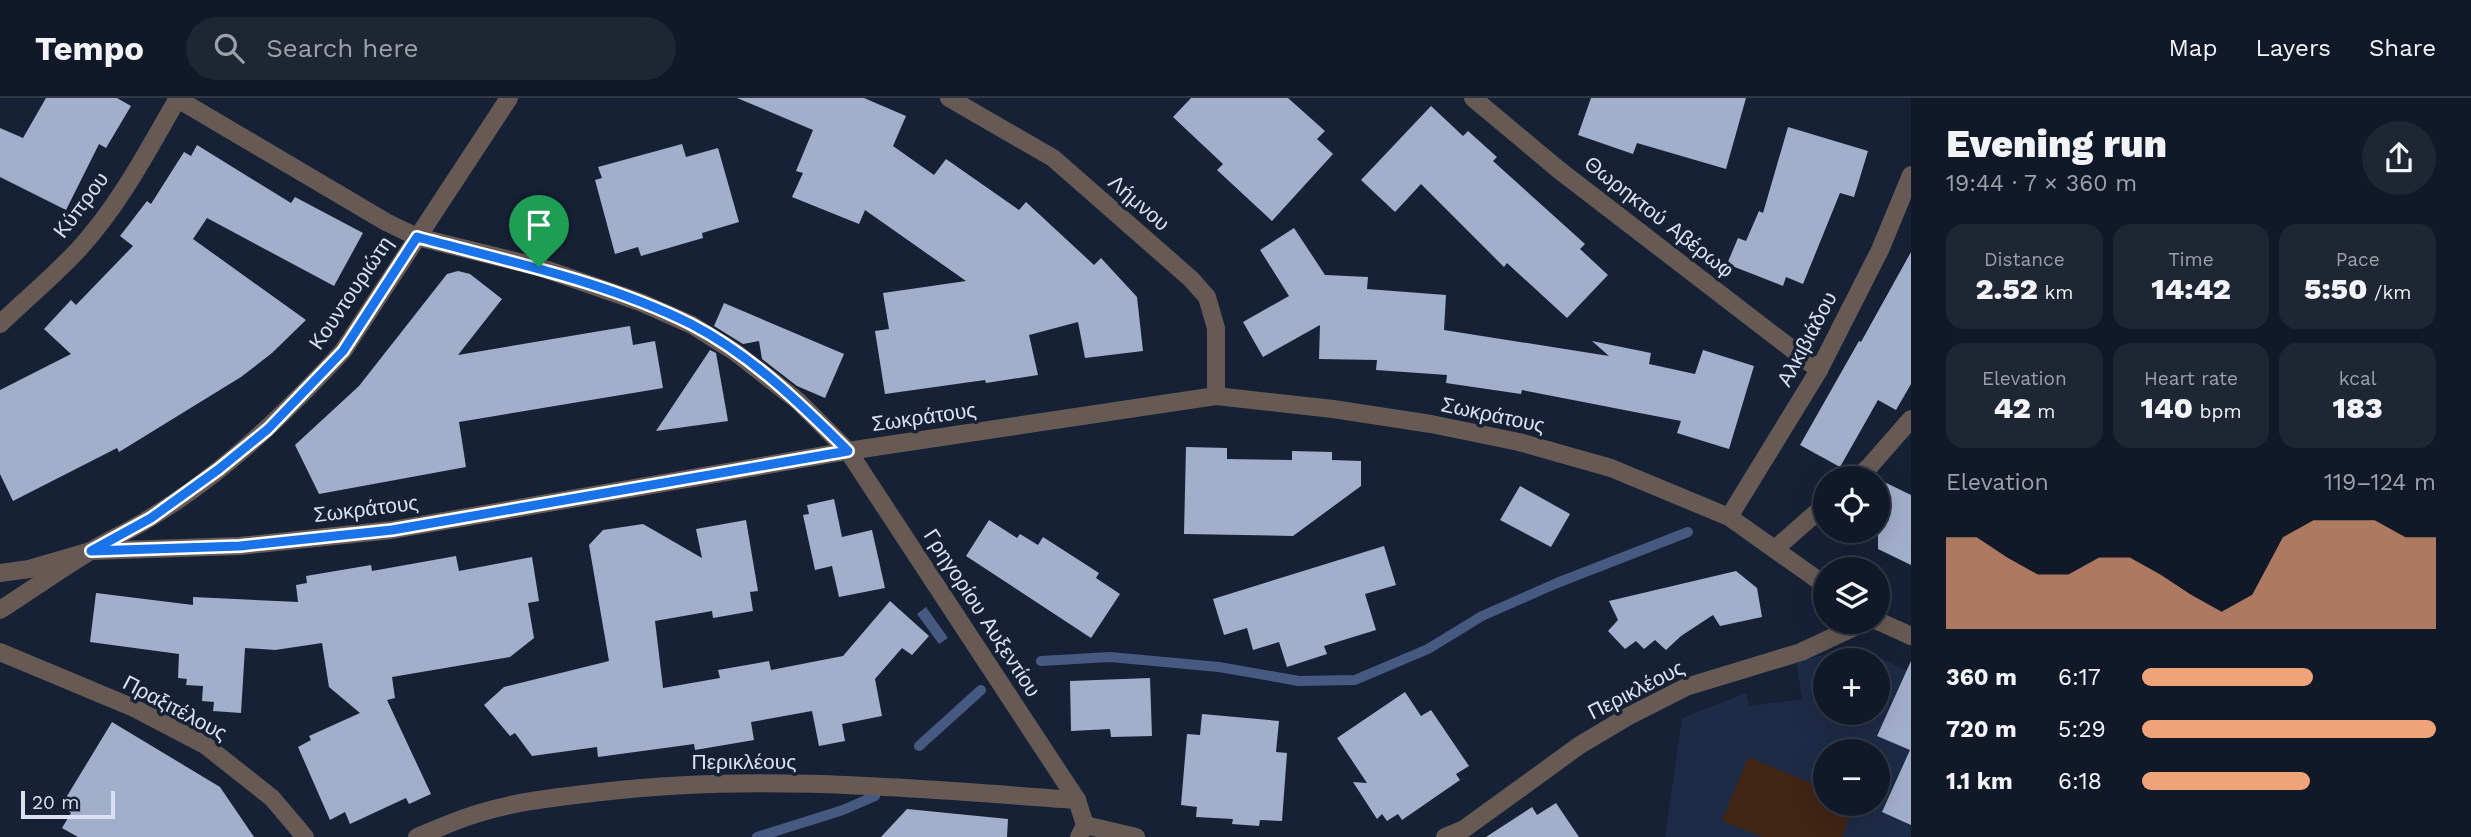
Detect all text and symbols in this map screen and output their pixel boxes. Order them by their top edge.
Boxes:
search box [186,17,676,80]
text: Tempo [35,29,144,68]
icon: search [210,29,248,67]
text: Search here [266,33,419,63]
text: Map [2169,34,2217,62]
text: Layers [2255,34,2331,62]
text: Share [2369,34,2436,62]
button: share [2362,121,2436,195]
text: Evening run [1946,122,2167,166]
street label: Θωρηκτού Αβέρωφ [1580,151,1739,283]
street label: Κύπρου [48,167,113,243]
street label: Λήμνου [1104,169,1175,236]
text: 19:44 · 7 × 360 m [1946,170,2137,197]
pin [509,195,569,267]
icon: arrive [520,206,558,244]
street label: Κουντουριώτη [304,231,398,354]
text: Distance [1984,248,2065,271]
text: Time [2168,248,2214,271]
text: Pace [2336,248,2380,271]
text: 2.52 [1975,271,2038,306]
text: 14:42 [2151,271,2231,306]
text: 5:50 [2304,271,2368,306]
text: km [2038,281,2073,304]
text: /km [2368,281,2411,304]
street label: Αλκιβιάδου [1771,287,1842,390]
text: Elevation [1982,367,2067,390]
text: Heart rate [2144,367,2238,390]
text: kcal [2339,367,2376,390]
text: 42 [1993,390,2031,425]
text: 140 [2140,390,2193,425]
text: 183 [2333,390,2383,425]
street label: Σωκράτους [1439,391,1547,438]
street label: Σωκράτους [870,397,978,436]
text: m [2031,400,2055,423]
text: bpm [2193,400,2242,423]
map controls [1813,466,1890,816]
button: locate [1813,466,1890,543]
text: Elevation [1946,469,2049,496]
text: 119–124 m [2324,469,2436,496]
street label: Σωκράτους [312,490,420,527]
street label: Γρηγορίου Αυξεντίου [919,524,1046,701]
button: layers [1813,557,1890,634]
button: + [1813,648,1890,725]
street label: Περικλέους [1583,655,1688,724]
text: 360 m [1946,664,2017,691]
text: 6:17 [2058,664,2101,691]
street label: Πραξιτέλους [119,670,232,745]
text: 720 m [1946,716,2017,743]
text: 5:29 [2058,716,2106,743]
button: − [1813,739,1890,816]
street label: Περικλέους [692,749,796,774]
text: 1.1 km [1946,768,2013,795]
text: 6:18 [2058,768,2102,795]
scale bar [21,788,116,820]
text: 20 m [32,791,79,814]

